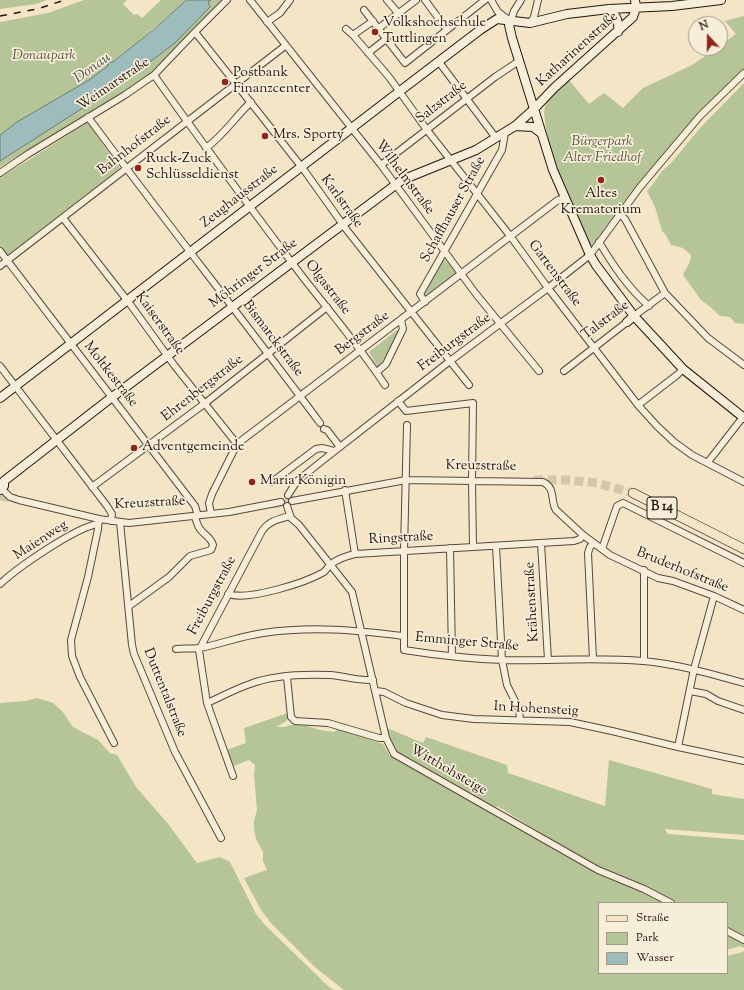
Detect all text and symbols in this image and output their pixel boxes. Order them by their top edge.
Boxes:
street label: Katharinenstraße [534,9,622,91]
place label: Volkshochschule Tuttlingen [383,16,486,48]
north arrow [688,16,728,56]
text: N [697,17,711,35]
marker: Volkshochschule Tuttlingen [370,27,380,37]
park label: Donaupark [12,49,76,65]
water label: Donau [71,50,115,88]
street label: Weimarstraße [75,55,153,115]
place label: Postbank Finanzcenter [233,66,310,98]
marker: Postbank Finanzcenter [220,77,230,87]
street label: Salzstraße [413,78,471,128]
street label: Bahnhofstraße [95,112,175,180]
place label: Mrs. Sporty [273,128,344,144]
marker: Mrs. Sporty [260,131,270,141]
park label: Bürgerpark Alter Friedhof [563,135,641,168]
street label: Wilhelmstraße [371,138,437,218]
place label: Ruck-Zuck Schlüsseldienst [146,152,239,184]
street label: Schaffhauser Straße [418,154,490,266]
street label: Zeughausstraße [198,162,282,232]
marker: Ruck-Zuck Schlüsseldienst [133,163,143,173]
street label: Karlstraße [316,172,366,232]
marker: Altes Krematorium [596,175,606,185]
place label: Altes Krematorium [561,187,641,220]
street label: Möhringer Straße [207,235,301,313]
street label: Gartenstraße [524,238,584,310]
street label: Olgastraße [300,257,354,319]
street label: Kaiserstraße [131,289,187,359]
street label: Bismarckstraße [238,298,306,380]
street label: Talstraße [579,298,633,344]
street label: Bergstraße [333,308,393,360]
street label: Freiburgstraße [415,310,495,376]
street label: Moltkestraße [79,339,141,411]
street label: Ehrenbergstraße [159,352,247,426]
place label: Adventgemeinde [142,440,244,456]
marker: Adventgemeinde [129,443,139,453]
street label: Kreuzstraße [445,458,517,476]
place label: Maria Königin [260,474,346,490]
marker: Maria Königin [247,477,257,487]
street label: Kreuzstraße [114,494,186,514]
road number: B 14 [647,497,677,519]
street label: Maienweg [11,517,71,565]
street label: Ringstraße [368,529,434,549]
street label: Bruderhofstraße [633,545,731,597]
street label: Freiburgstraße [185,554,241,638]
street label: Krähenstraße [523,561,543,643]
street label: Emminger Straße [414,630,520,656]
street label: Duttentalstraße [139,646,189,740]
street label: In Hohensteig [493,699,579,721]
street label: Witthohsteige [407,742,489,800]
legend [598,902,728,974]
text: Straße [636,909,669,927]
text: Park [636,929,659,947]
text: Wasser [636,949,674,967]

